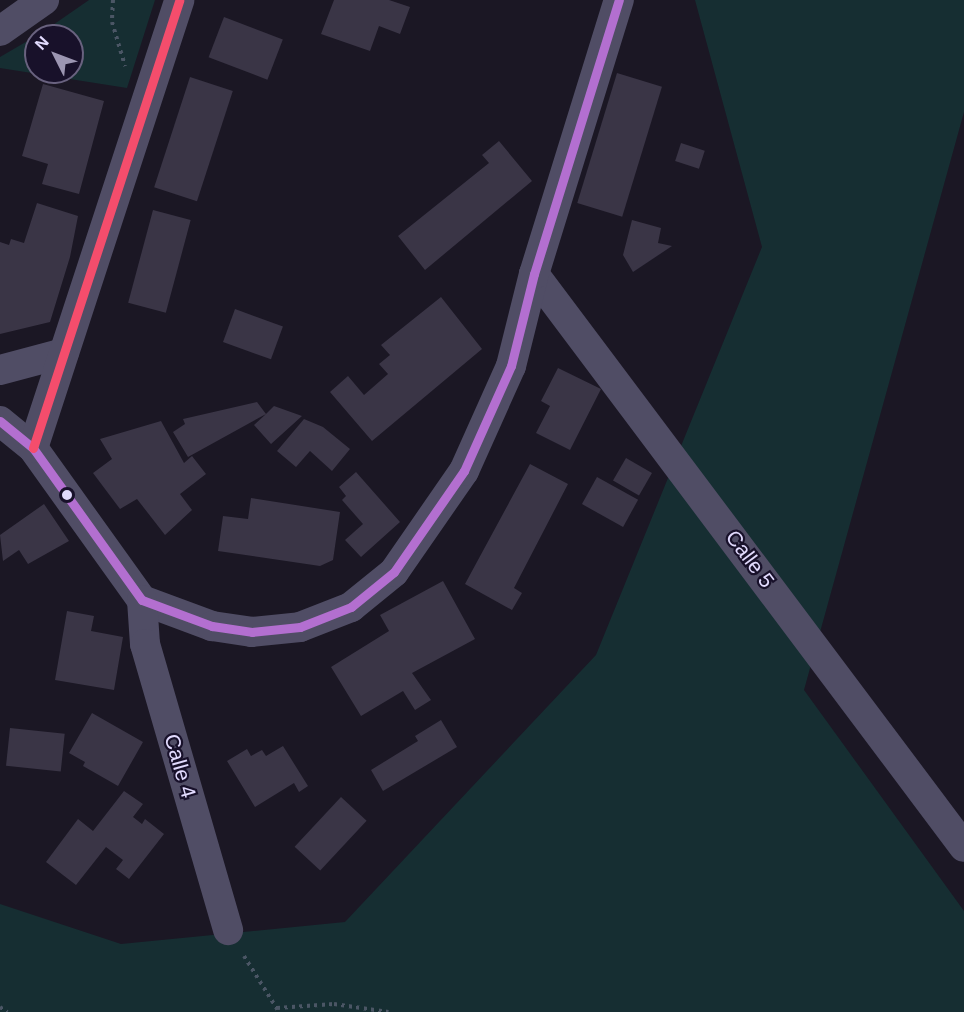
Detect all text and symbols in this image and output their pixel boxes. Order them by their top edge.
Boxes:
north arrow [24,24,84,84]
text: N [32,33,52,53]
unlabelled marker [61,489,73,501]
street label: Calle 5 [720,525,780,593]
street label: Calle 4 [159,731,201,801]

